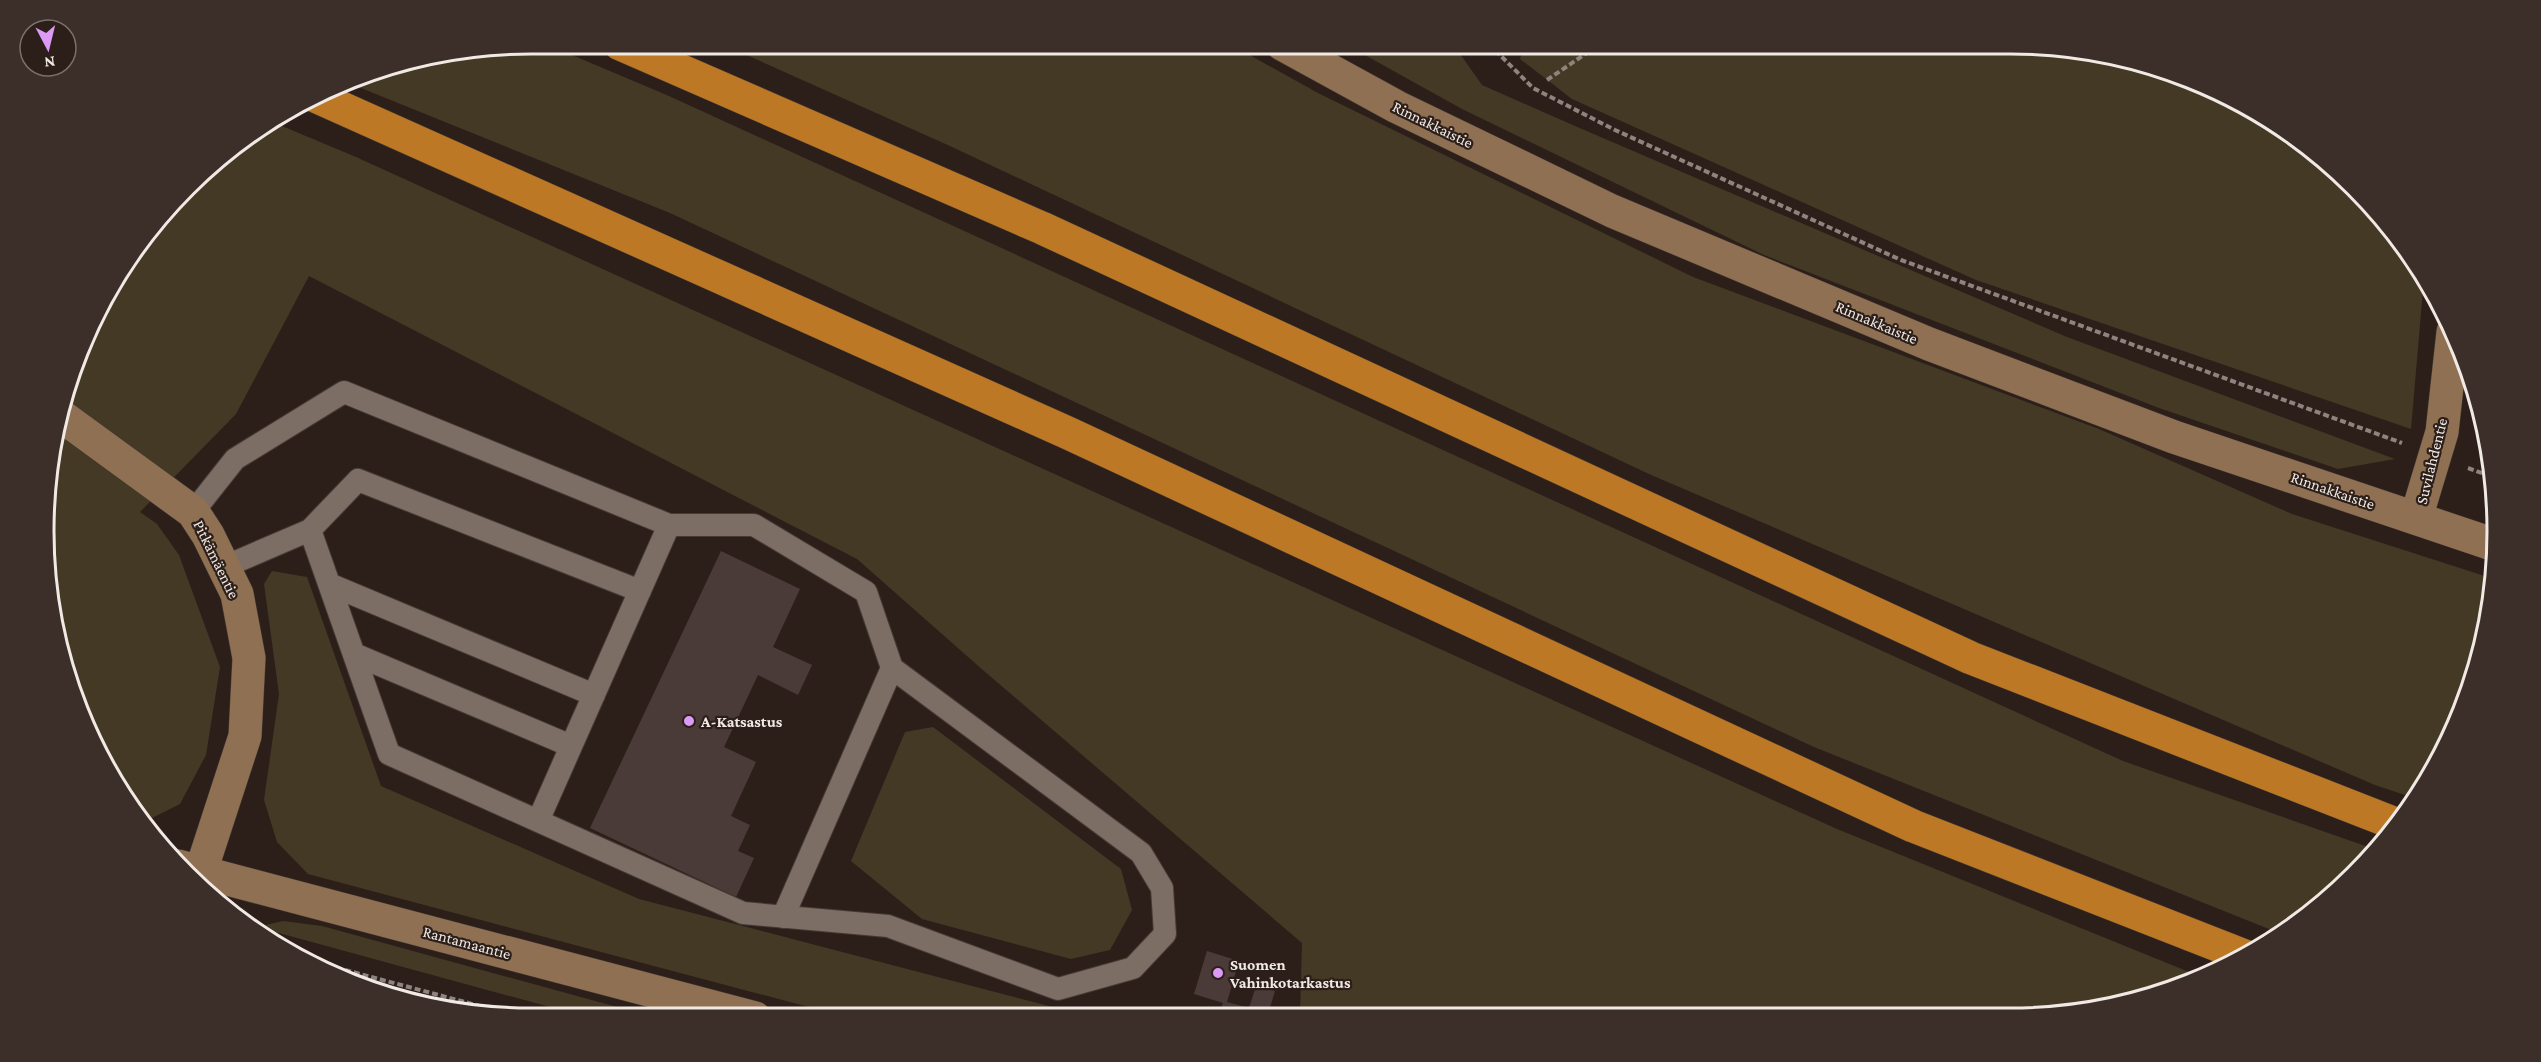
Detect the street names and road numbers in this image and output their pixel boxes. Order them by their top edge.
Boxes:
street label: Rinnakkaistie [1390,98,1476,151]
street label: Rinnakkaistie [1833,298,1920,347]
street label: Suvilahdentie [2413,416,2450,506]
street label: Rinnakkaistie [2289,468,2377,513]
street label: Pitkämäentie [190,517,243,601]
street label: Rantamaantie [421,923,513,962]

